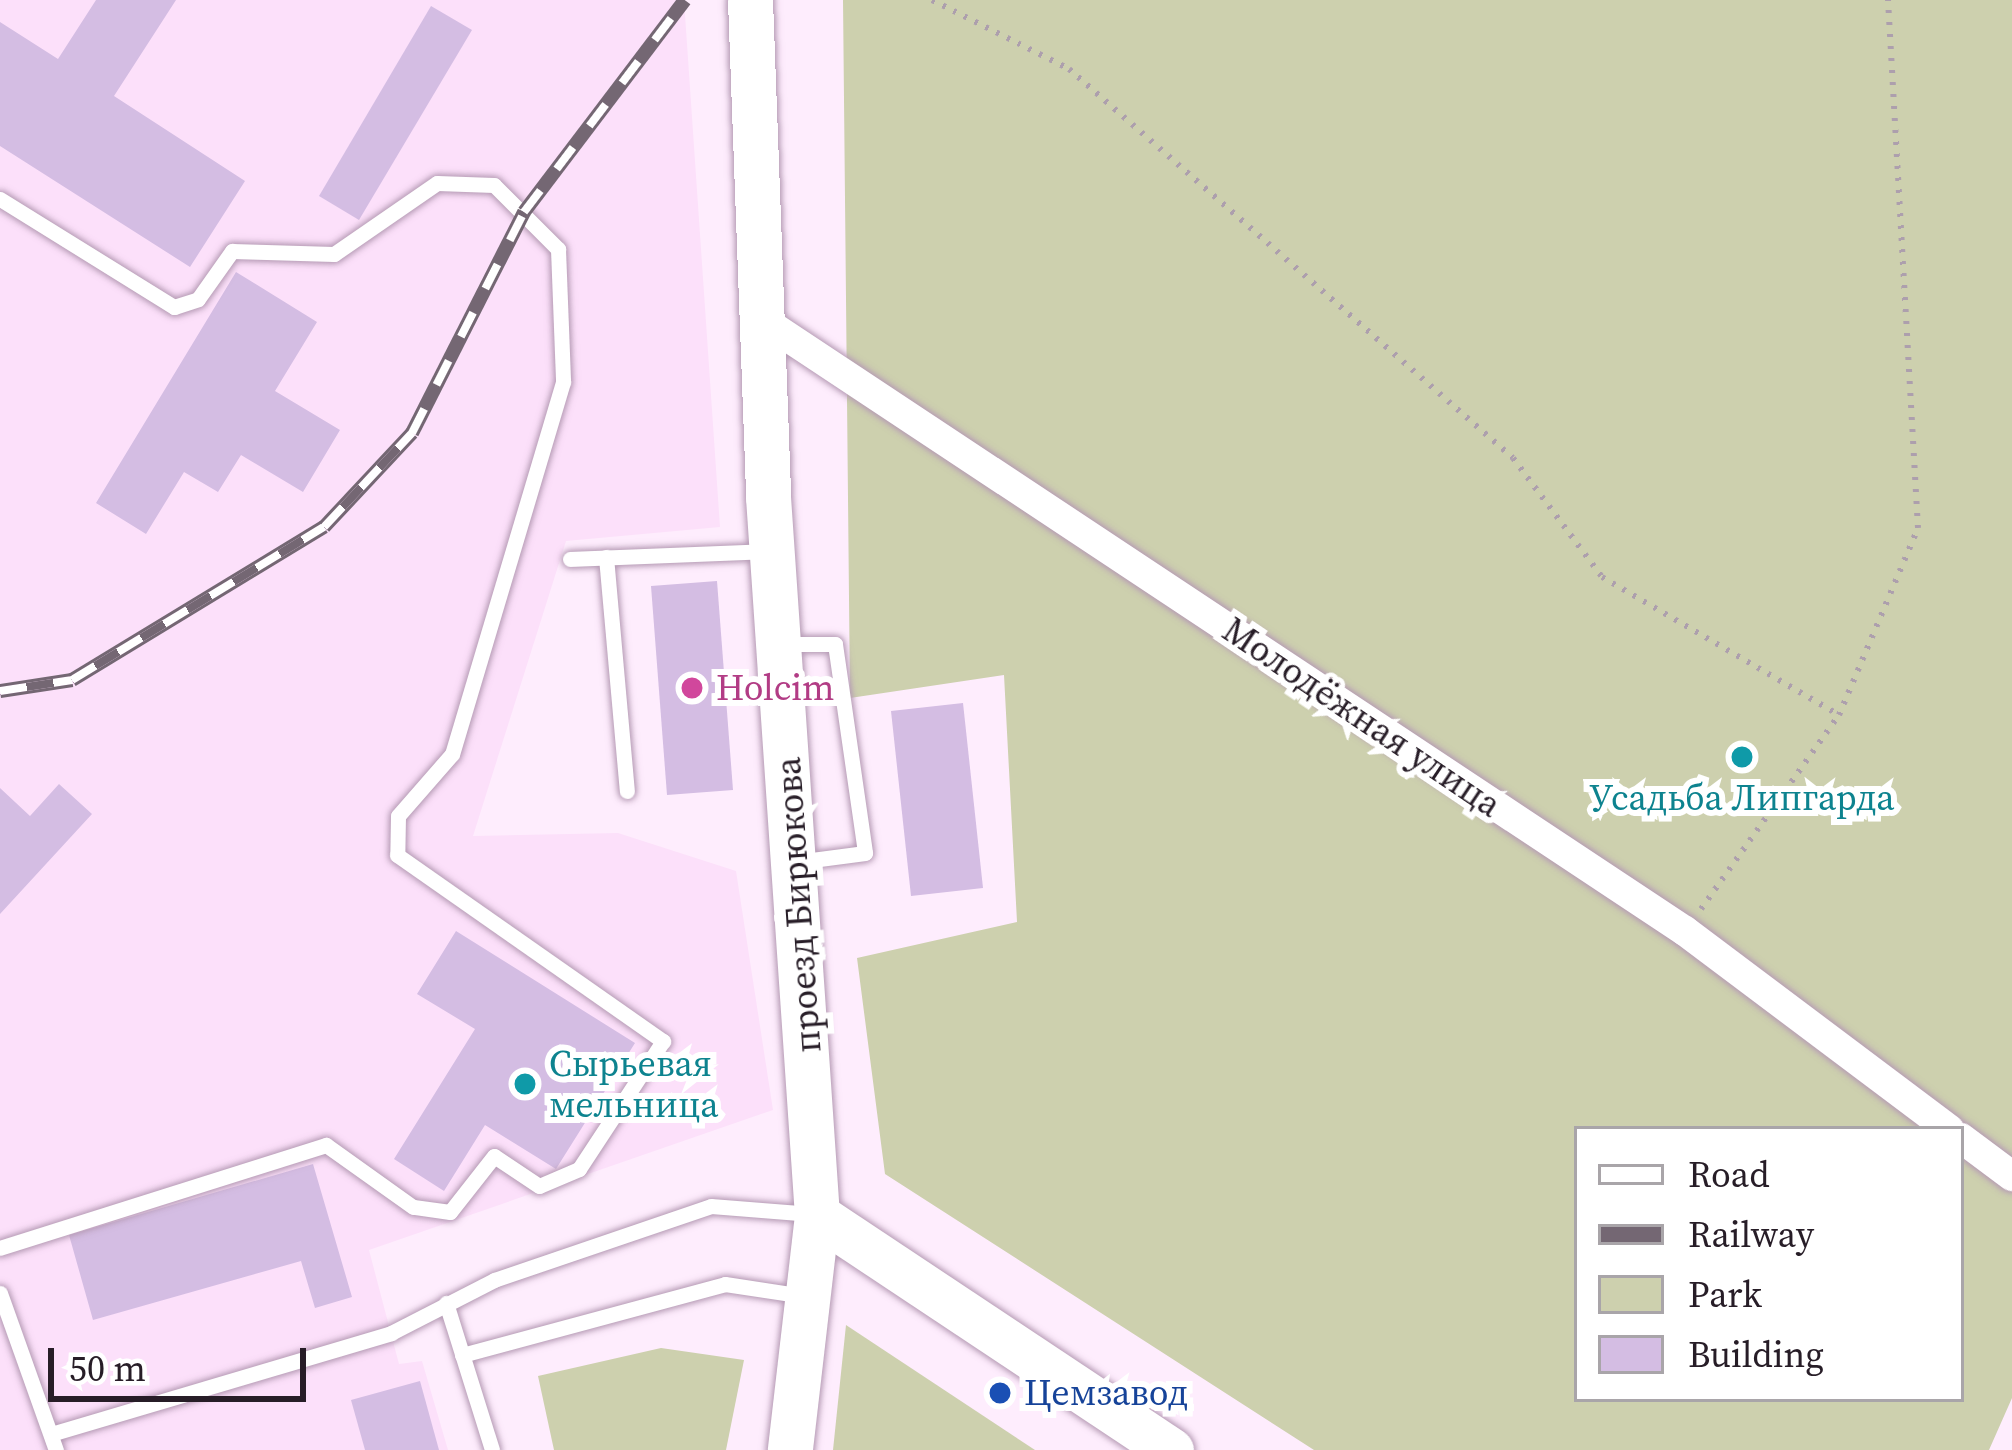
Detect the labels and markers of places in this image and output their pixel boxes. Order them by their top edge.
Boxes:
place label: Holcim [716,666,835,710]
marker: Holcim [679,675,705,701]
marker: Усадьба Липгарда [1729,744,1755,770]
place label: Усадьба Липгарда [1589,776,1895,820]
place label: Сырьевая мельница [549,1041,719,1126]
marker: Сырьевая мельница [512,1071,538,1097]
place label: Цемзавод [1024,1371,1188,1415]
marker: Цемзавод [987,1380,1013,1406]

